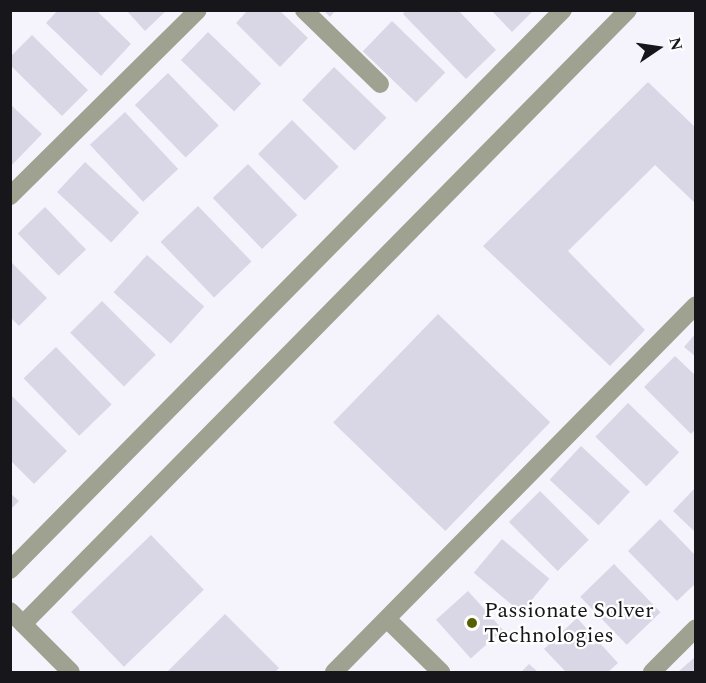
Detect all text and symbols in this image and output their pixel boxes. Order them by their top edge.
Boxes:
north arrow [628,18,688,78]
text: N [662,35,689,53]
place label: Passionate Solver Technologies [484,597,654,648]
marker: Passionate Solver Technologies [465,616,479,630]

